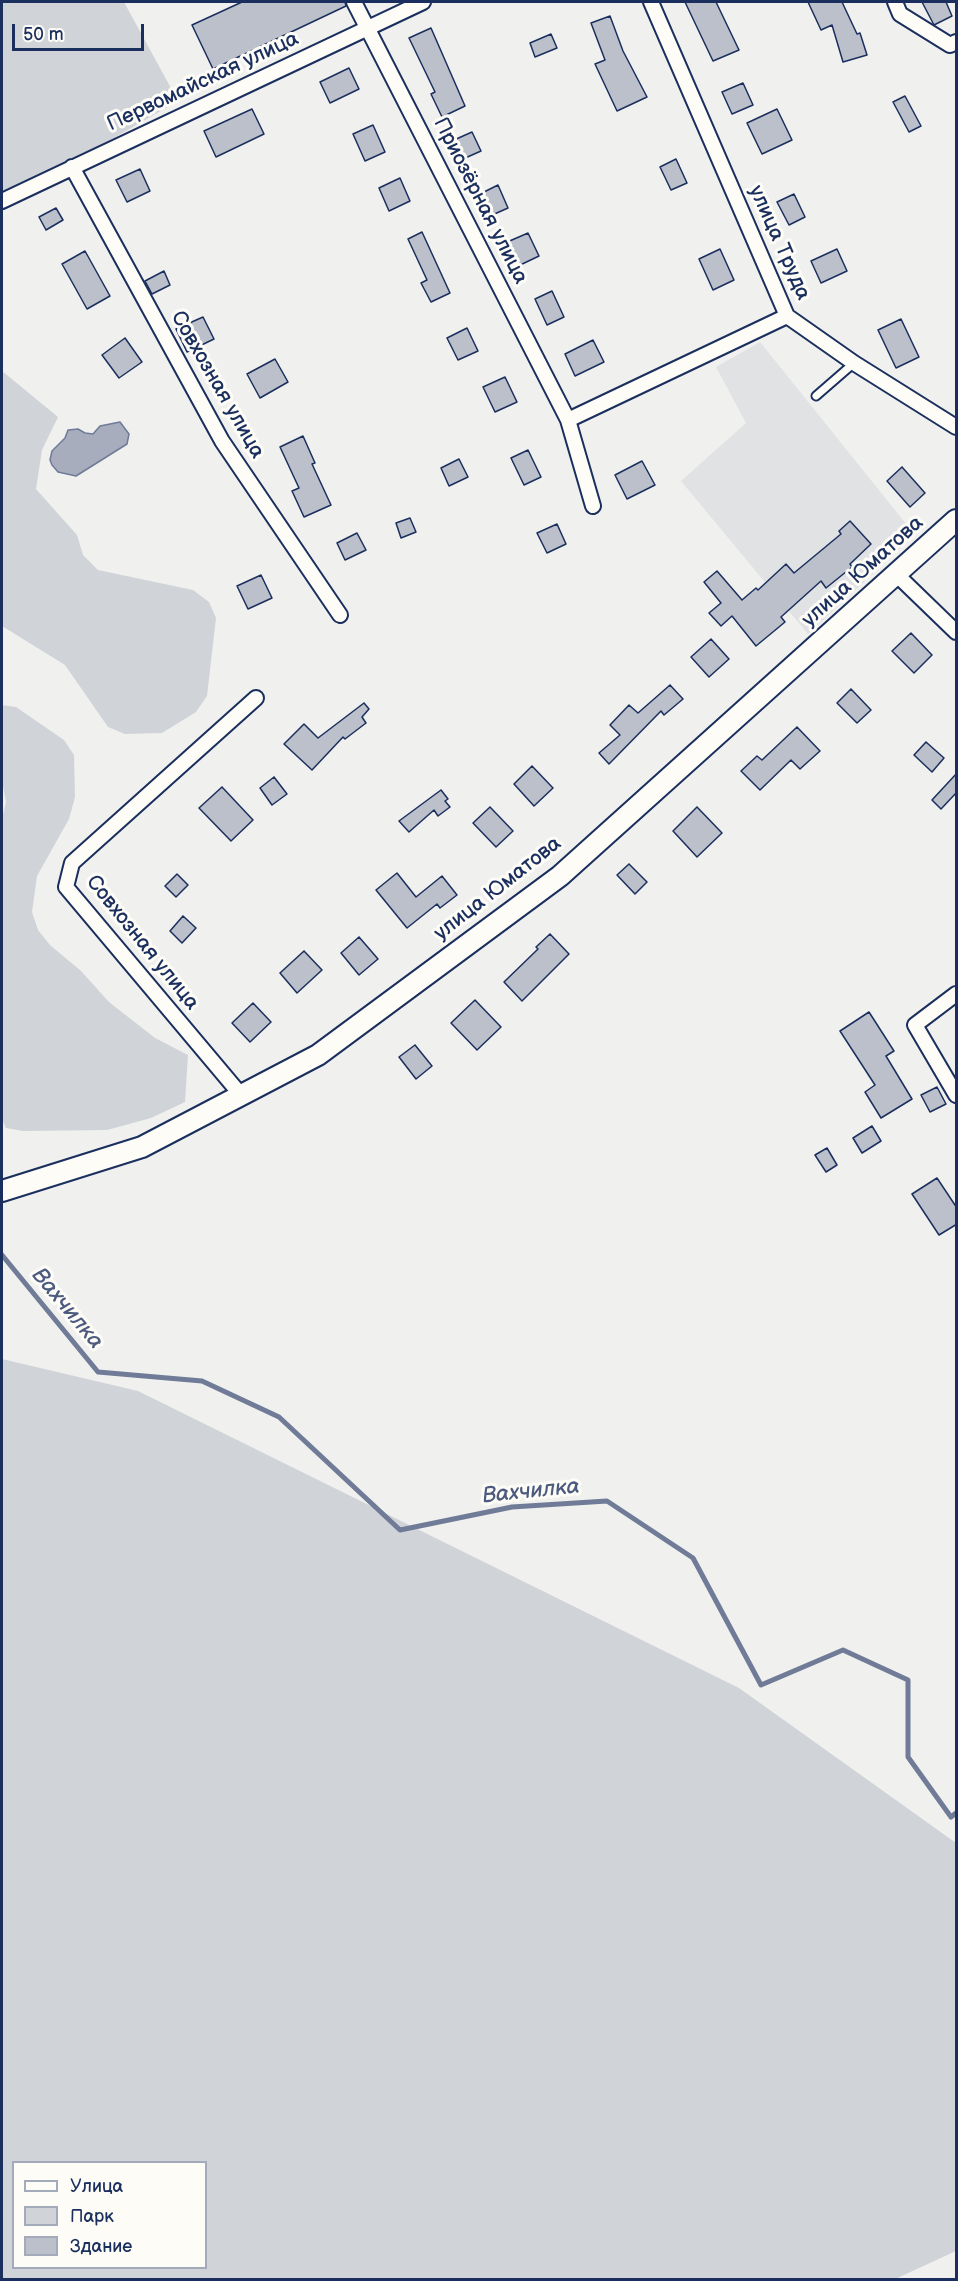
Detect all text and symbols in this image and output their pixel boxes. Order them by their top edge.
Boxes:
scale bar [15,12,147,50]
text: 50 m [23,24,64,45]
street label: Первомайская улица [103,27,303,137]
street label: Приозёрная улица [427,114,533,288]
street label: улица Труда [743,182,815,304]
street label: Совхозная улица [165,307,269,463]
street label: улица Юматова [797,511,929,633]
street label: улица Юматова [429,832,567,946]
street label: Совхозная улица [80,871,204,1015]
water label: Вахчилка [25,1263,109,1355]
water label: Вахчилка [481,1474,581,1510]
legend [12,2161,207,2269]
text: Улица [70,2176,123,2197]
text: Парк [70,2206,114,2227]
text: Здание [70,2236,132,2257]

